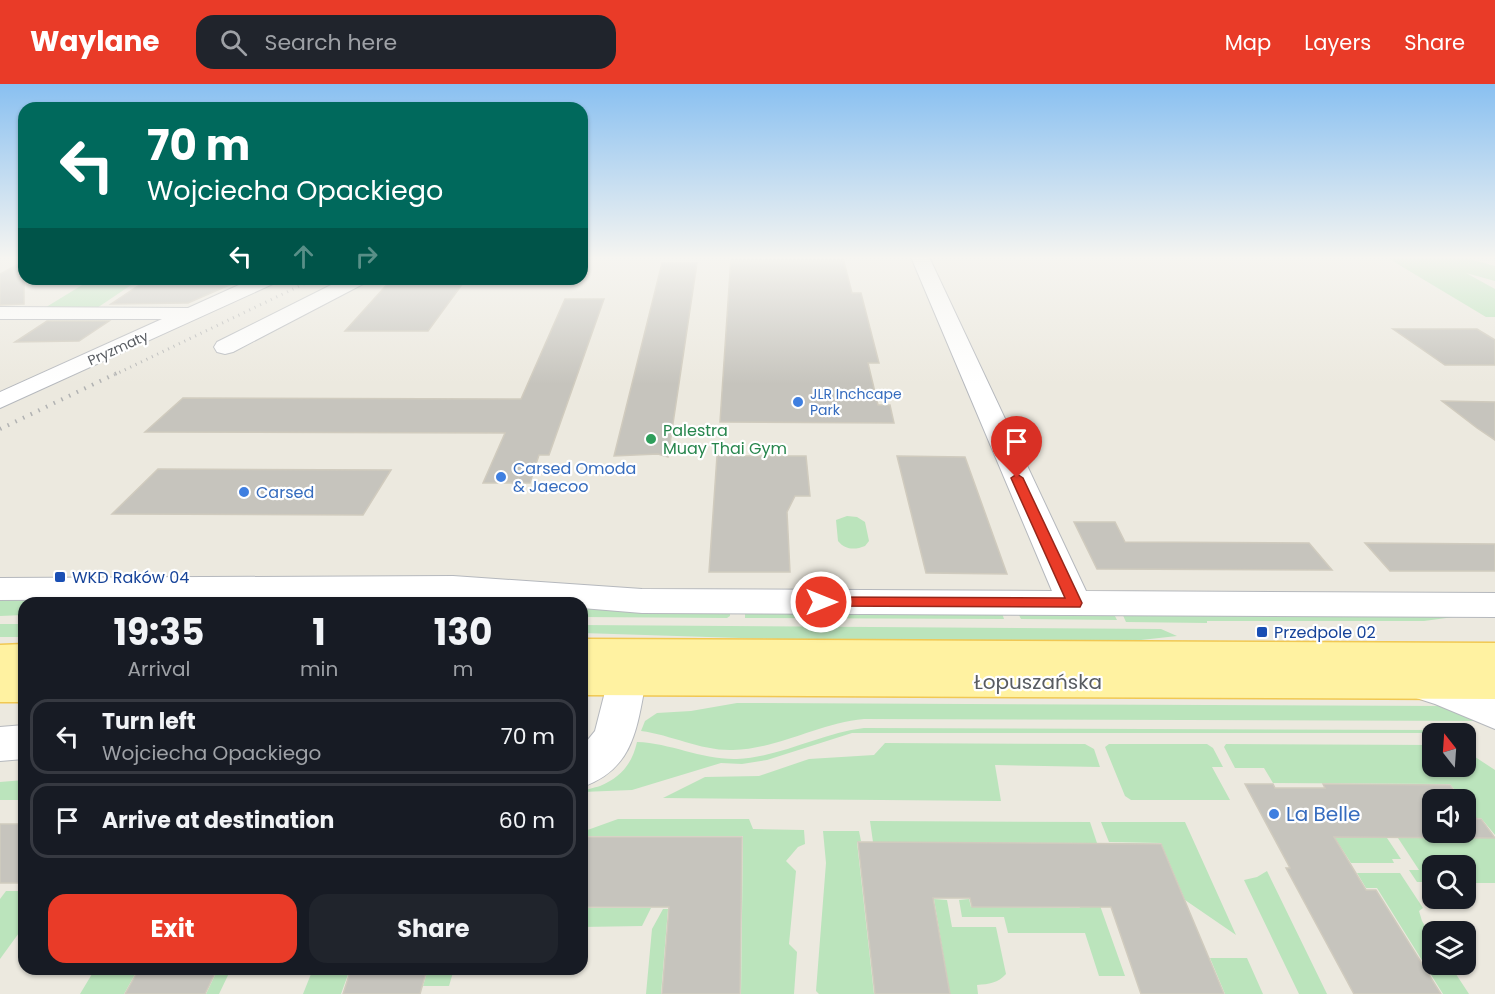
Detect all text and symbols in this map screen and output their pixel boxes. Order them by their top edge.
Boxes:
search box [196,15,616,69]
text: Waylane [30,22,160,61]
icon: search [217,26,250,59]
text: Search here [265,27,397,58]
text: Map [1225,28,1271,57]
text: Layers [1304,28,1371,57]
text: Share [1404,28,1465,57]
text: 70 m [147,116,250,175]
icon: left [48,126,126,204]
text: Wojciecha Opackiego [147,172,443,209]
icon: left [224,240,257,273]
icon: ahead [287,240,320,273]
icon: right [350,240,383,273]
street label: Pryzmaty [84,326,152,370]
place label: JLR Inchcape Park [810,384,902,420]
marker: JLR Inchcape Park [791,395,805,409]
pin [991,416,1042,478]
place label: Palestra Muay Thai Gym [663,419,787,460]
icon: arrive [1000,425,1033,458]
marker: Palestra Muay Thai Gym [644,432,658,446]
place label: Carsed Omoda & Jaecoo [513,457,636,498]
marker: Carsed Omoda & Jaecoo [494,470,508,484]
place label: Carsed [256,481,314,504]
marker: Carsed [237,485,251,499]
place label: WKD Raków 04 [72,566,189,589]
marker: WKD Raków 04 [53,570,67,584]
position arrow [789,570,853,634]
text: 19:35 [113,607,205,658]
text: 1 [312,607,326,658]
text: 130 [434,607,493,658]
place label: Przedpole 02 [1274,621,1376,644]
marker: Przedpole 02 [1255,625,1269,639]
text: Arrival [127,655,190,683]
text: min [300,655,338,683]
text: m [453,655,473,683]
street label: Łopuszańska [974,668,1102,696]
text: Turn left [102,706,196,737]
icon: left [51,720,84,753]
text: 70 m [501,721,555,752]
north arrow [1422,723,1476,777]
map controls [1422,723,1476,975]
text: Wojciecha Opackiego [102,739,321,767]
button: sound [1422,789,1476,843]
place label: La Belle [1286,800,1360,828]
icon: arrive [51,804,84,837]
text: Arrive at destination [102,805,334,836]
text: 60 m [499,805,555,836]
marker: La Belle [1267,807,1281,821]
button: search [1422,855,1476,909]
button: Exit [48,894,297,963]
button: Share [309,894,558,963]
button: layers [1422,921,1476,975]

